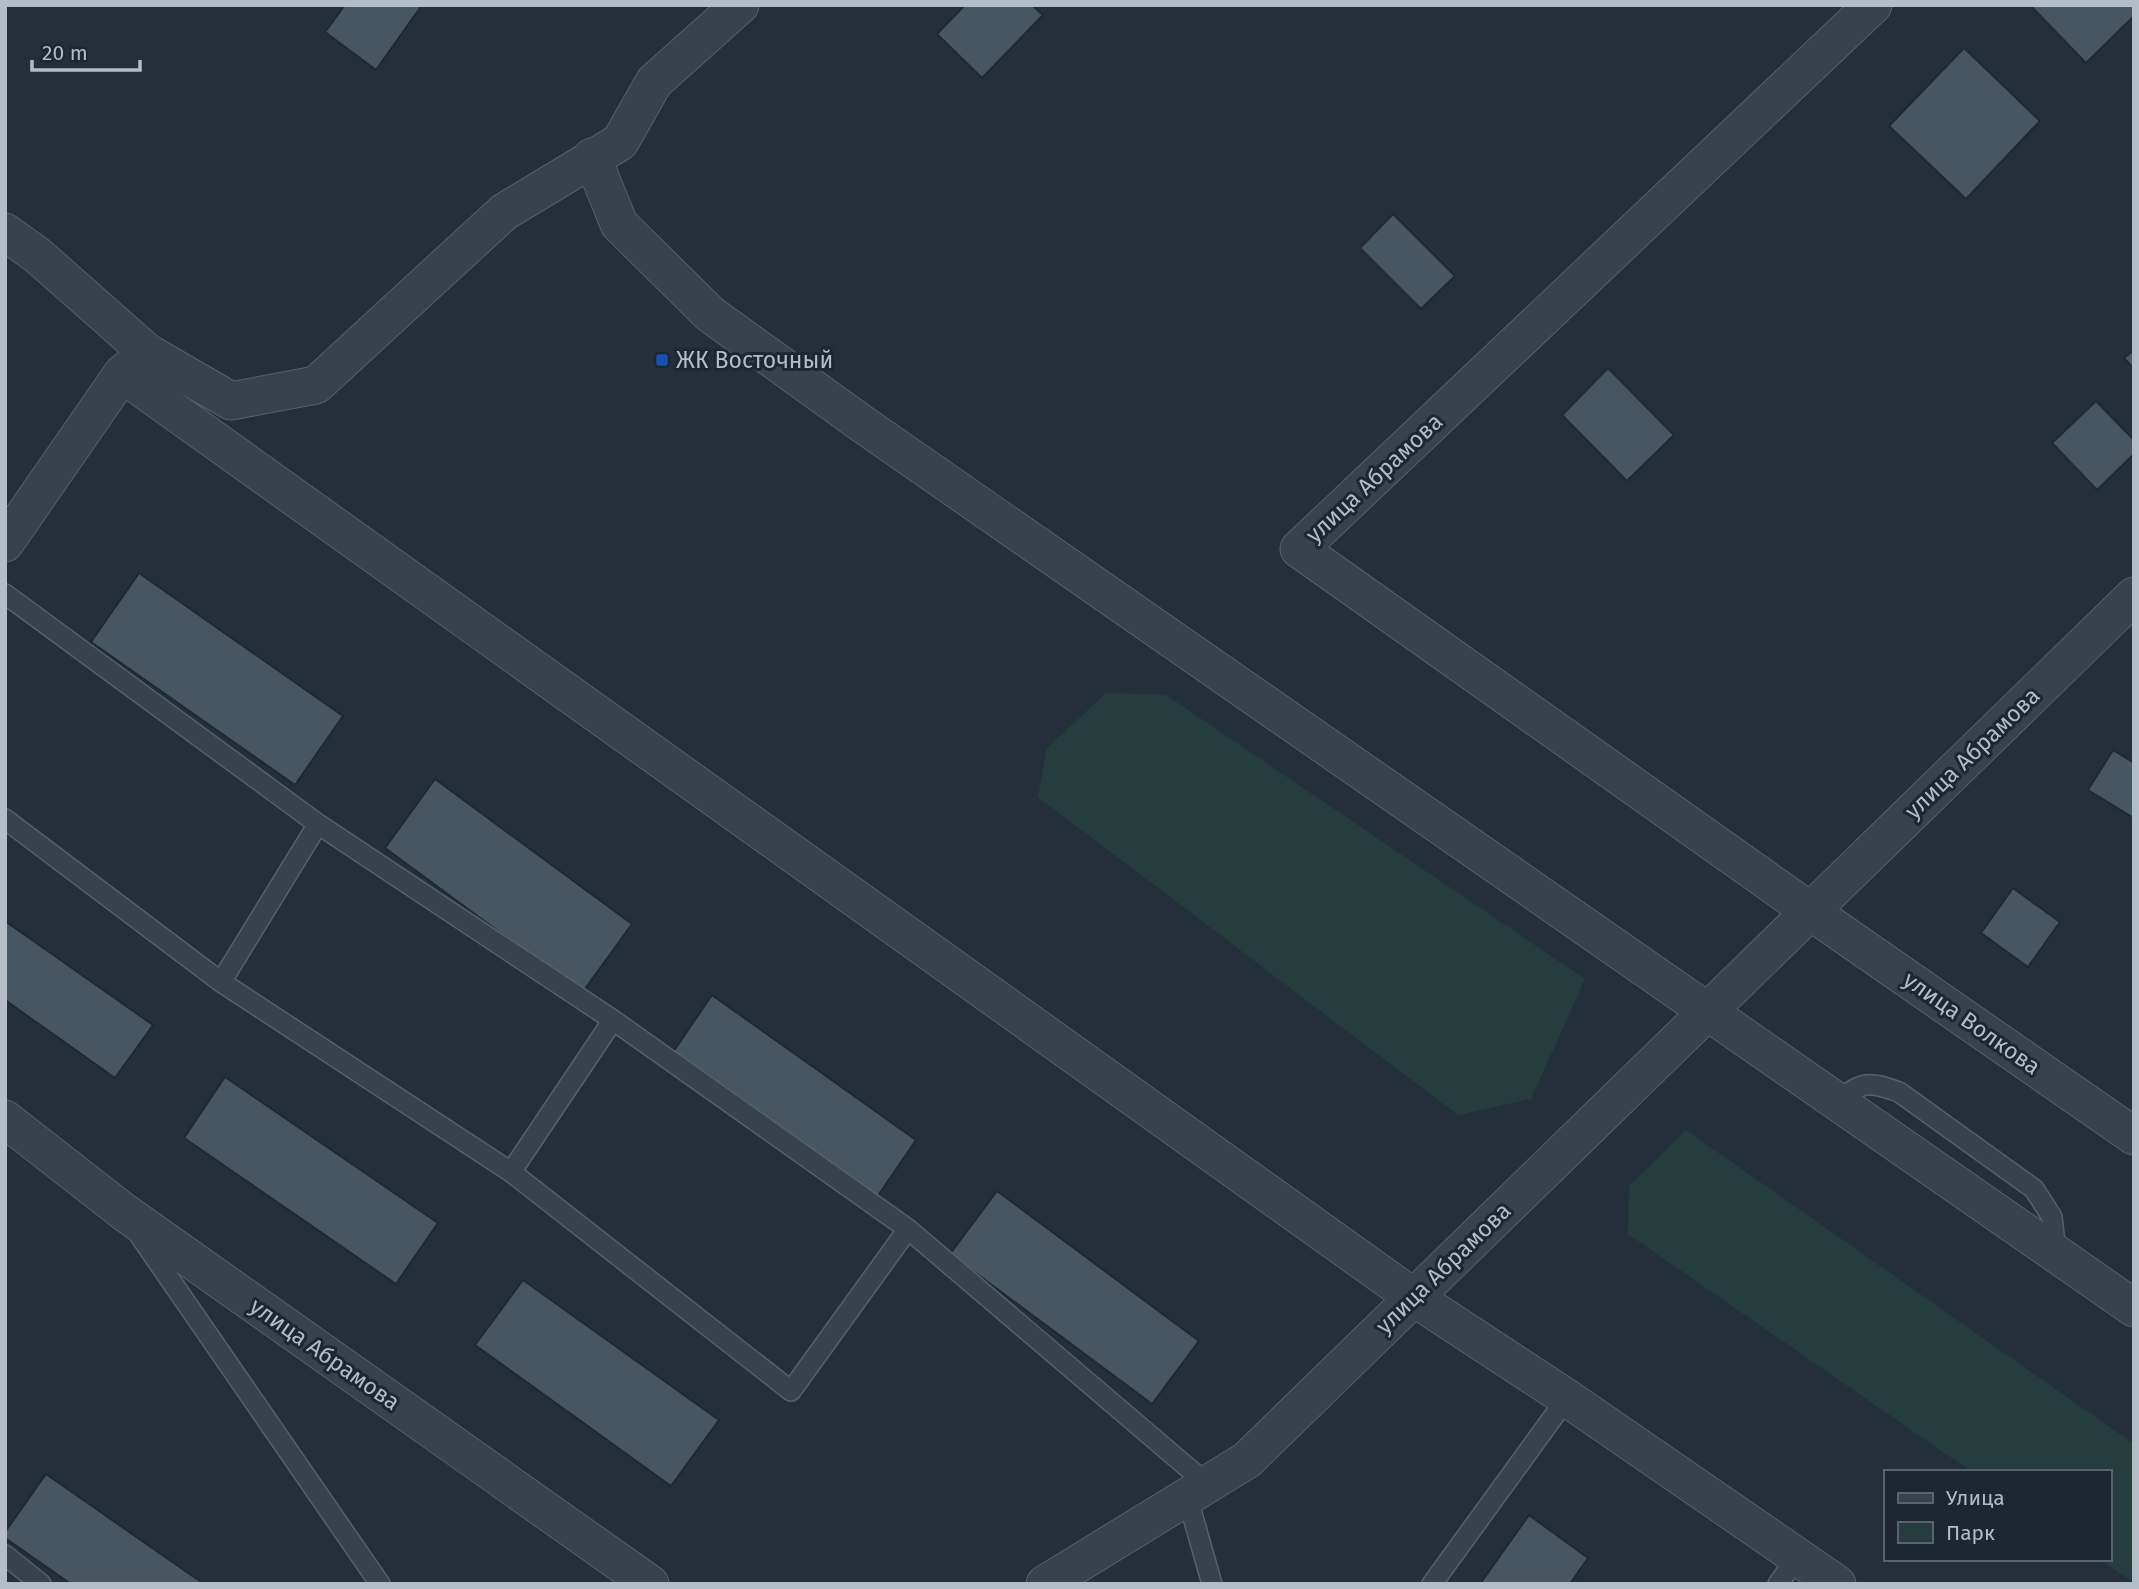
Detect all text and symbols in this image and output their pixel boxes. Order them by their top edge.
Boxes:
scale bar [32,28,140,72]
text: 20 m [42,40,88,66]
place label: ЖК Восточный [676,346,833,374]
marker: ЖК Восточный [654,352,670,368]
street label: улица Абрамова [1300,407,1448,549]
street label: улица Абрамова [1899,682,2045,824]
street label: улица Волкова [1898,965,2046,1081]
street label: улица Абрамова [1370,1197,1516,1339]
street label: улица Абрамова [245,1292,405,1416]
legend [1884,1470,2111,1561]
text: Улица [1946,1485,2005,1511]
text: Парк [1946,1520,1995,1546]

